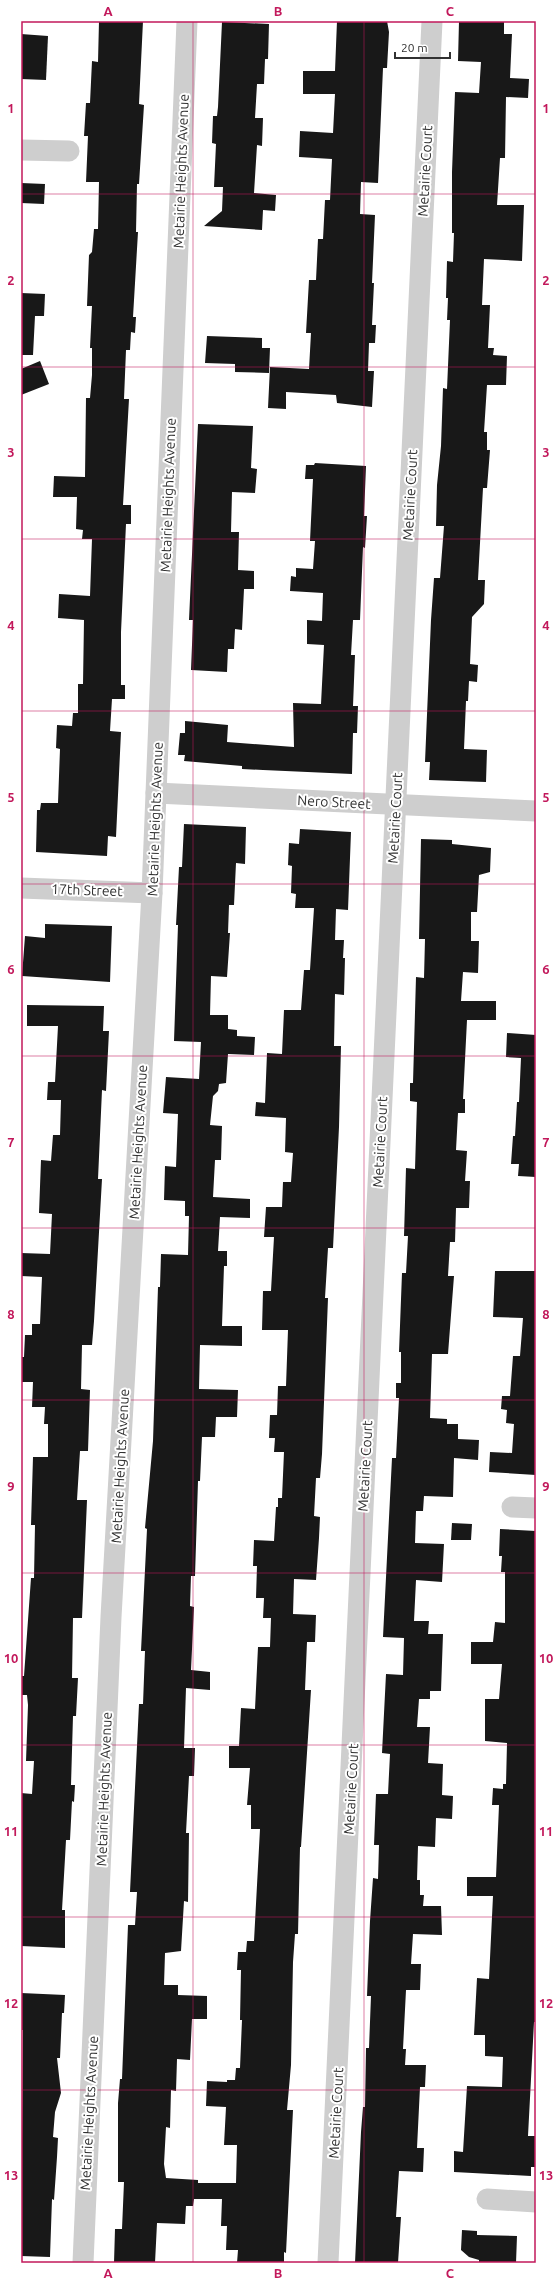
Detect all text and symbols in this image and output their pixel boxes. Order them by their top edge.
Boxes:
text: A [103,4,113,18]
text: B [274,4,283,18]
text: C [446,4,455,18]
scale bar [395,34,450,60]
text: 20 m [401,41,428,54]
street label: Metairie Heights Avenue [170,94,192,248]
text: 1 [7,101,15,115]
text: 1 [542,101,550,115]
street label: Metairie Court [415,125,435,217]
text: 2 [7,273,15,287]
text: 2 [542,273,550,287]
street label: Metairie Heights Avenue [157,418,179,572]
text: 3 [7,445,15,459]
text: 3 [542,445,550,459]
street label: Metairie Court [400,449,420,541]
text: 4 [7,618,15,632]
text: 4 [542,618,550,632]
street label: Metairie Heights Avenue [144,742,166,896]
street label: Metairie Court [385,772,405,864]
text: 5 [7,790,15,804]
text: 5 [542,790,550,804]
street label: Nero Street [297,792,372,812]
street label: 17th Street [51,881,124,899]
text: 6 [7,962,15,976]
text: 6 [542,962,550,976]
street label: Metairie Heights Avenue [126,1064,150,1220]
street label: Metairie Court [370,1096,390,1188]
text: 7 [7,1135,15,1149]
text: 7 [542,1135,550,1149]
text: 8 [7,1307,15,1321]
text: 8 [542,1307,550,1321]
street label: Metairie Heights Avenue [108,1388,132,1544]
street label: Metairie Court [355,1420,375,1512]
text: 9 [7,1479,15,1493]
text: 9 [542,1479,550,1493]
text: 10 [4,1651,18,1665]
text: 10 [539,1651,553,1665]
street label: Metairie Heights Avenue [93,1712,115,1866]
street label: Metairie Court [341,1743,361,1835]
text: 11 [4,1824,18,1838]
text: 11 [539,1824,553,1838]
text: 12 [4,1996,18,2010]
text: 12 [539,1996,553,2010]
street label: Metairie Heights Avenue [77,2035,101,2191]
street label: Metairie Court [326,2067,346,2159]
text: 13 [4,2168,18,2182]
text: 13 [539,2168,553,2182]
text: A [103,2266,113,2280]
text: B [274,2266,283,2280]
text: C [446,2266,455,2280]

